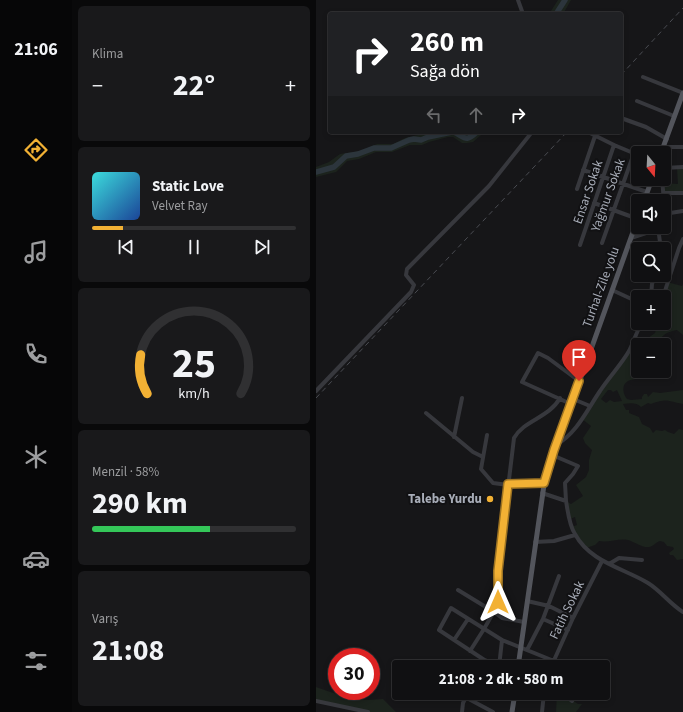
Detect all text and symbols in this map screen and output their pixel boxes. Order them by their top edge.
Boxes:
text: 260 m [410,22,484,62]
icon: right [344,28,396,80]
text: 21:06 [14,37,58,62]
text: Klima [92,45,123,63]
text: Sağa dön [410,59,480,84]
text: 22° [173,64,215,107]
text: − [92,70,103,102]
text: + [285,70,296,102]
icon: left [423,104,445,126]
icon: ahead [465,104,487,126]
icon: right [507,104,529,126]
icon: directions [22,136,50,164]
north arrow [631,146,671,186]
map controls [631,146,671,378]
street label: Yağmur Sokak [586,155,630,235]
street label: Ensar Sokak [569,157,607,226]
text: Static Love [152,176,224,197]
button: sound [631,194,671,234]
text: Velvet Ray [152,197,208,215]
icon: previous [115,236,137,258]
icon: pause [183,236,205,258]
icon: next [251,236,273,258]
icon: music [22,238,50,266]
button: search [631,242,671,282]
street label: Turhal-Zile yolu [578,244,624,330]
button: + [631,290,671,330]
text: 25 [172,334,216,394]
button: − [631,338,671,378]
icon: phone [22,340,50,368]
pin [562,340,596,381]
icon: arrive [568,346,590,368]
text: km/h [178,383,210,404]
icon: climate [22,443,50,471]
text: Menzil · 58% [92,463,159,481]
text: 290 km [92,482,188,525]
place label: Talebe Yurdu [408,490,482,508]
marker: Talebe Yurdu [485,494,495,504]
icon: car [22,545,50,573]
street label: Fatih Sokak [545,577,589,642]
position arrow [477,581,519,623]
text: Varış [92,610,118,628]
text: 21:08 [92,629,164,672]
icon: filters [22,647,50,675]
speed limit sign: 30 [328,648,380,700]
text: 21:08 · 2 dk · 580 m [439,669,563,690]

